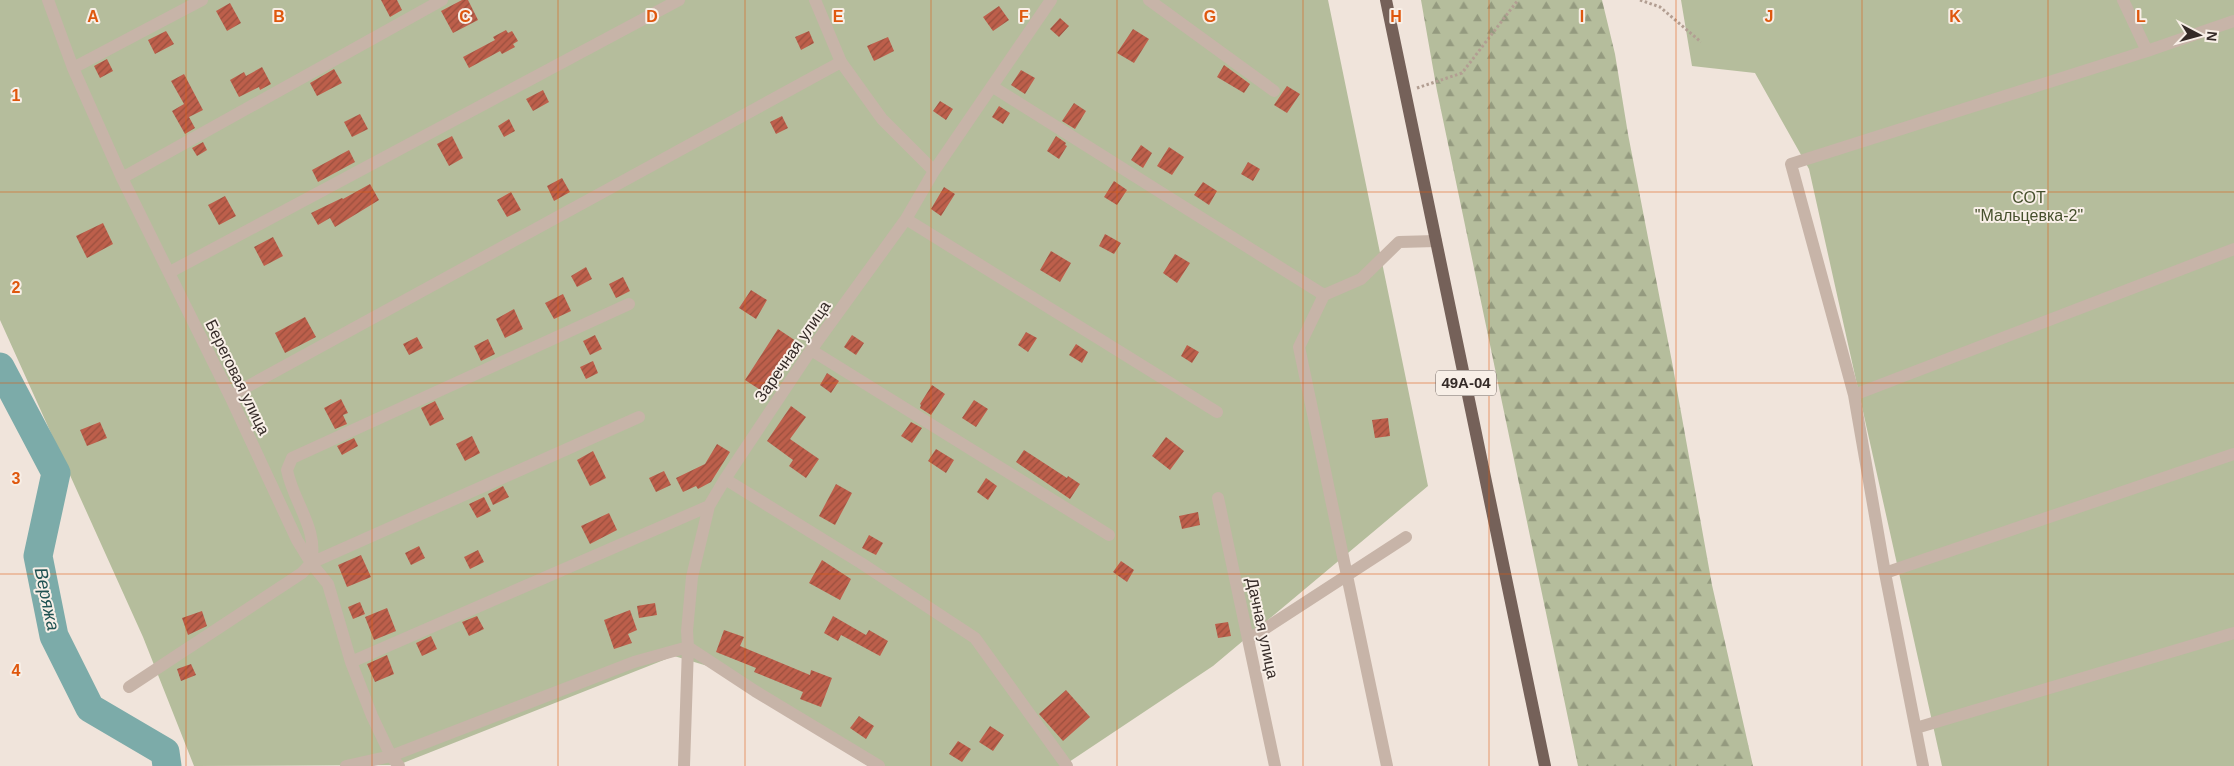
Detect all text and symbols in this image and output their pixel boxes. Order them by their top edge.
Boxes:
text: A [87,8,99,25]
text: B [273,8,285,25]
text: C [459,8,471,25]
text: D [646,8,658,25]
text: E [833,8,844,25]
text: F [1019,8,1029,25]
text: G [1204,8,1216,25]
text: H [1390,8,1402,25]
text: I [1580,8,1584,25]
text: J [1765,8,1773,25]
text: K [1949,8,1961,25]
text: L [2136,8,2146,25]
north arrow [2174,10,2224,60]
text: N [2203,30,2220,42]
text: 1 [12,87,21,104]
park label: СОТ "Мальцевка-2" [1975,189,2083,224]
text: 2 [12,279,21,296]
street label: Заречная улица [751,298,834,405]
street label: Береговая улица [202,317,273,438]
road number: 49А-04 [1436,370,1496,396]
text: 3 [12,470,21,487]
water label: Веряжа [31,566,63,632]
street label: Дачная улица [1244,576,1282,680]
text: 4 [12,662,21,679]

